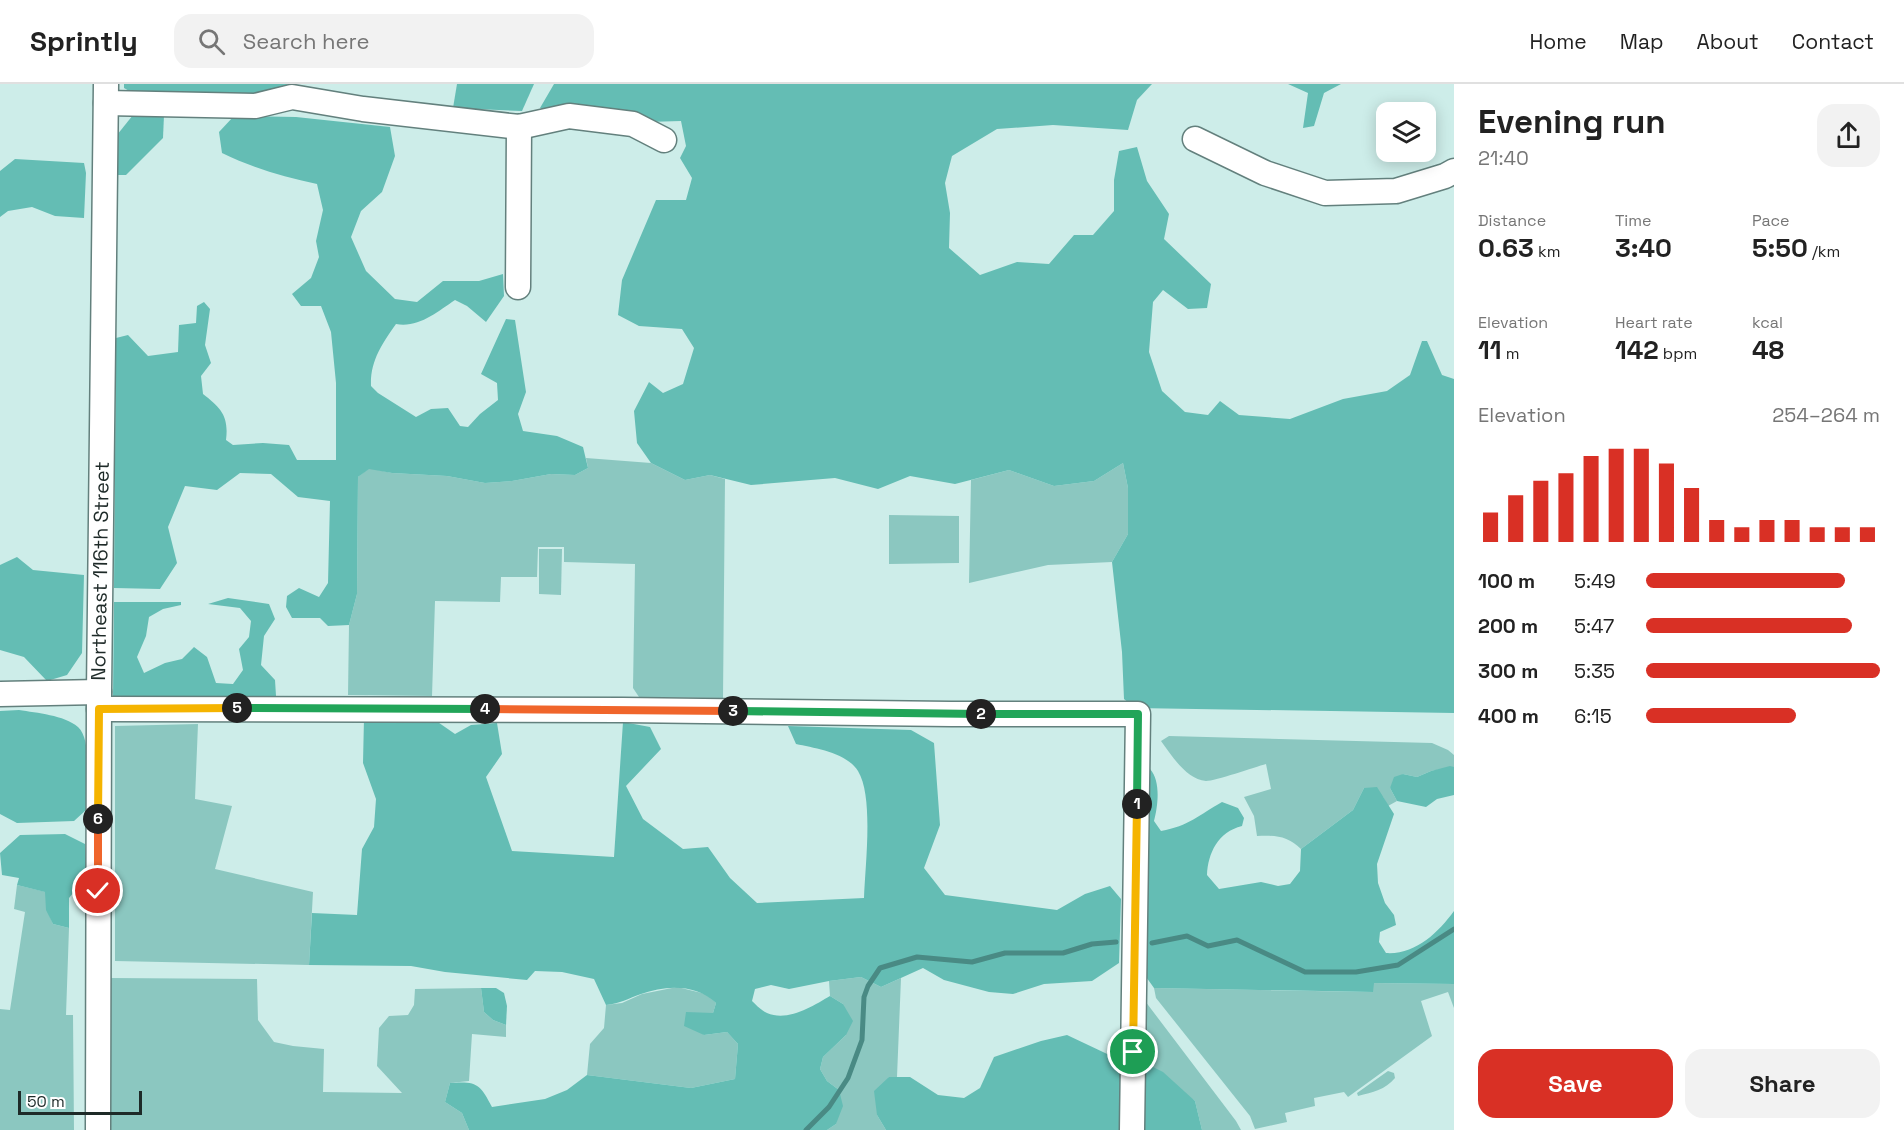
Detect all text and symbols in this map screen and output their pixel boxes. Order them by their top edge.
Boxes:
search box [174,14,594,68]
text: Sprintly [30,23,138,59]
icon: search [195,25,228,58]
text: Search here [243,27,370,55]
text: Home [1529,28,1587,55]
text: Map [1620,28,1664,55]
text: About [1697,28,1759,55]
text: Contact [1792,28,1874,55]
text: Evening run [1478,101,1666,143]
map controls [1376,102,1436,162]
button: layers [1376,102,1436,162]
button: share [1817,104,1880,167]
text: 21:40 [1478,145,1529,171]
text: Distance [1478,210,1546,231]
text: Time [1615,210,1651,231]
text: Pace [1752,210,1789,231]
text: 0.63 [1478,231,1534,265]
text: 3:40 [1615,231,1672,265]
text: 5:50 [1752,231,1808,265]
text: km [1534,241,1560,262]
text: /km [1808,241,1840,262]
text: Elevation [1478,312,1548,333]
text: Heart rate [1615,312,1693,333]
text: kcal [1752,312,1783,333]
text: 11 [1478,333,1502,367]
text: 142 [1615,333,1659,367]
text: 48 [1752,333,1784,367]
text: m [1502,343,1519,364]
text: bpm [1659,343,1697,364]
text: Elevation [1478,402,1566,428]
text: 254–264 m [1772,402,1880,428]
street label: Northeast 116th Street [85,461,115,681]
text: 100 m [1478,568,1535,594]
text: 5:49 [1574,568,1616,594]
text: 200 m [1478,613,1538,639]
text: 5:47 [1574,613,1614,639]
text: 300 m [1478,658,1538,684]
text: 5:35 [1574,658,1615,684]
pin: 5 [222,693,252,723]
pin: 4 [470,694,500,724]
pin: 3 [718,696,748,726]
text: 5 [232,697,242,718]
text: 4 [480,698,490,719]
pin: 2 [966,699,996,729]
text: 3 [728,700,738,721]
text: 2 [976,703,986,724]
text: 400 m [1478,703,1539,729]
text: 6:15 [1574,703,1612,729]
pin: 1 [1122,789,1152,819]
text: 1 [1133,793,1141,814]
pin: 6 [83,804,113,834]
text: 6 [93,808,103,829]
pin [72,865,123,916]
icon: check [81,874,114,907]
pin [1107,1026,1158,1077]
icon: arrive [1116,1035,1149,1068]
button: Save [1478,1049,1673,1118]
button: Share [1685,1049,1880,1118]
scale bar [18,1088,142,1116]
text: 50 m [27,1091,65,1112]

